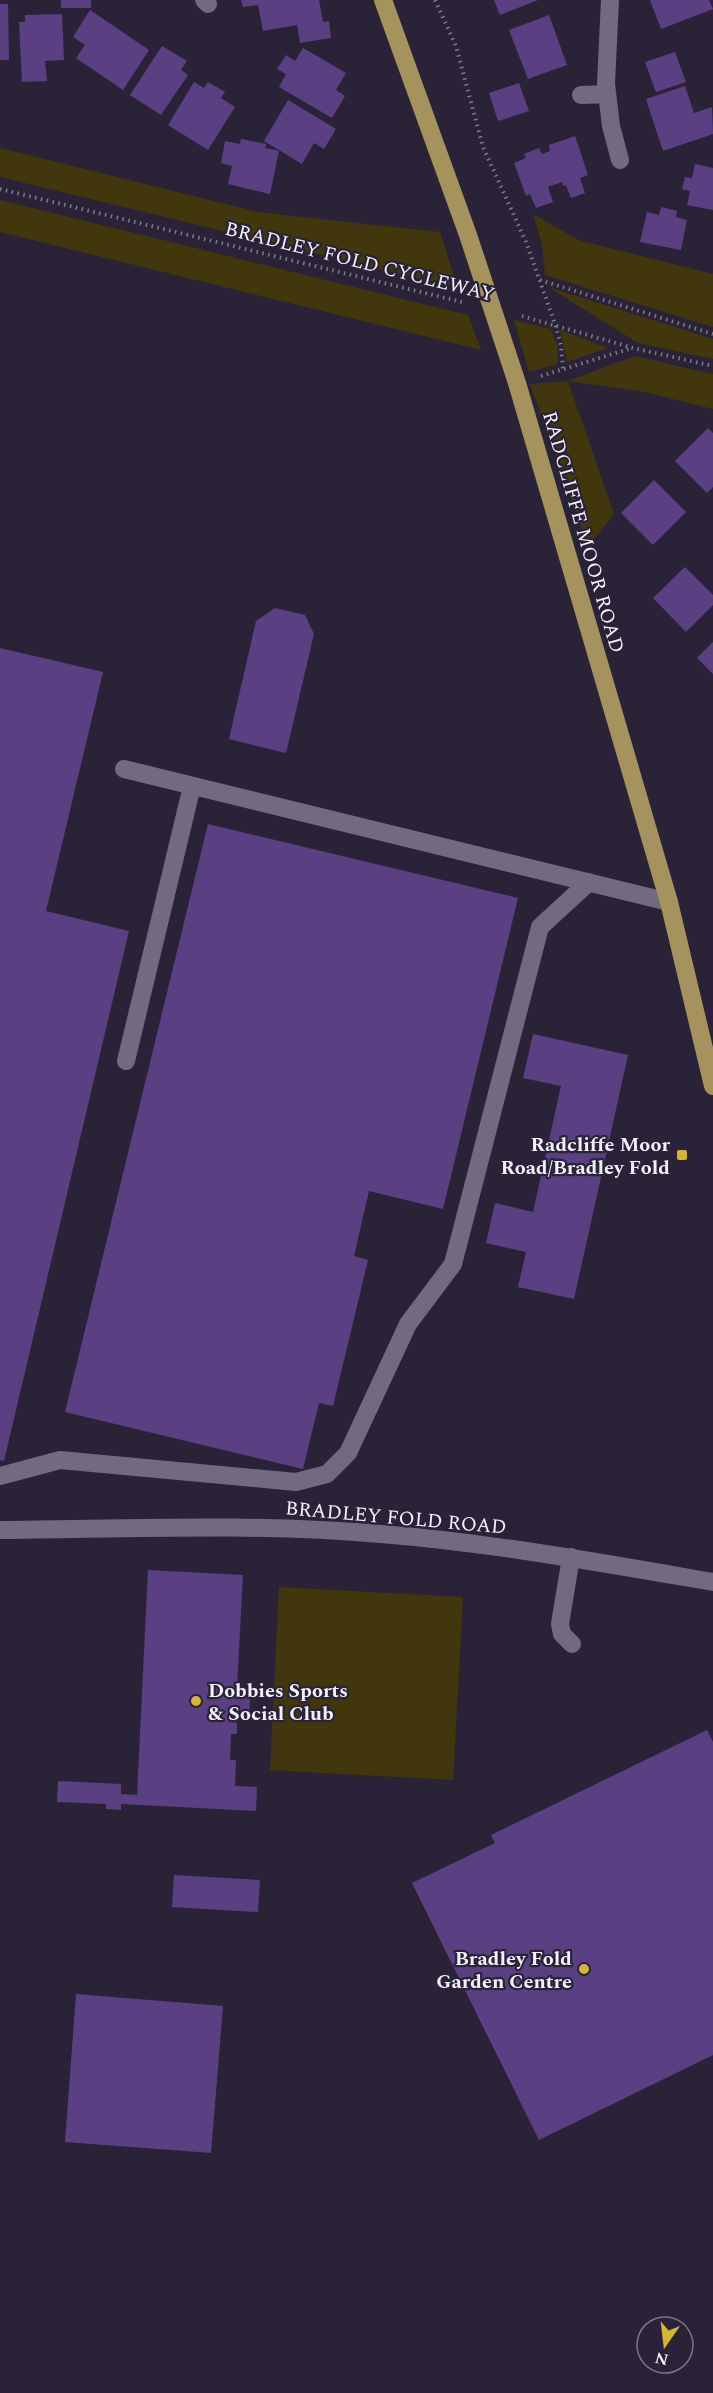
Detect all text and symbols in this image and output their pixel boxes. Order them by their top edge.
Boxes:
street label: BRADLEY FOLD CYCLEWAY [222,214,498,310]
street label: RADCLIFFE MOOR ROAD [534,408,632,657]
place label: Radcliffe Moor Road/Bradley Fold [500,1130,670,1183]
marker: Radcliffe Moor Road/Bradley Fold [675,1148,689,1162]
street label: BRADLEY FOLD ROAD [284,1493,508,1543]
place label: Dobbies Sports & Social Club [208,1676,348,1729]
marker: Dobbies Sports & Social Club [189,1694,203,1708]
place label: Bradley Fold Garden Centre [436,1944,572,1997]
marker: Bradley Fold Garden Centre [577,1962,591,1976]
north arrow [635,2315,695,2375]
text: N [652,2345,671,2372]

